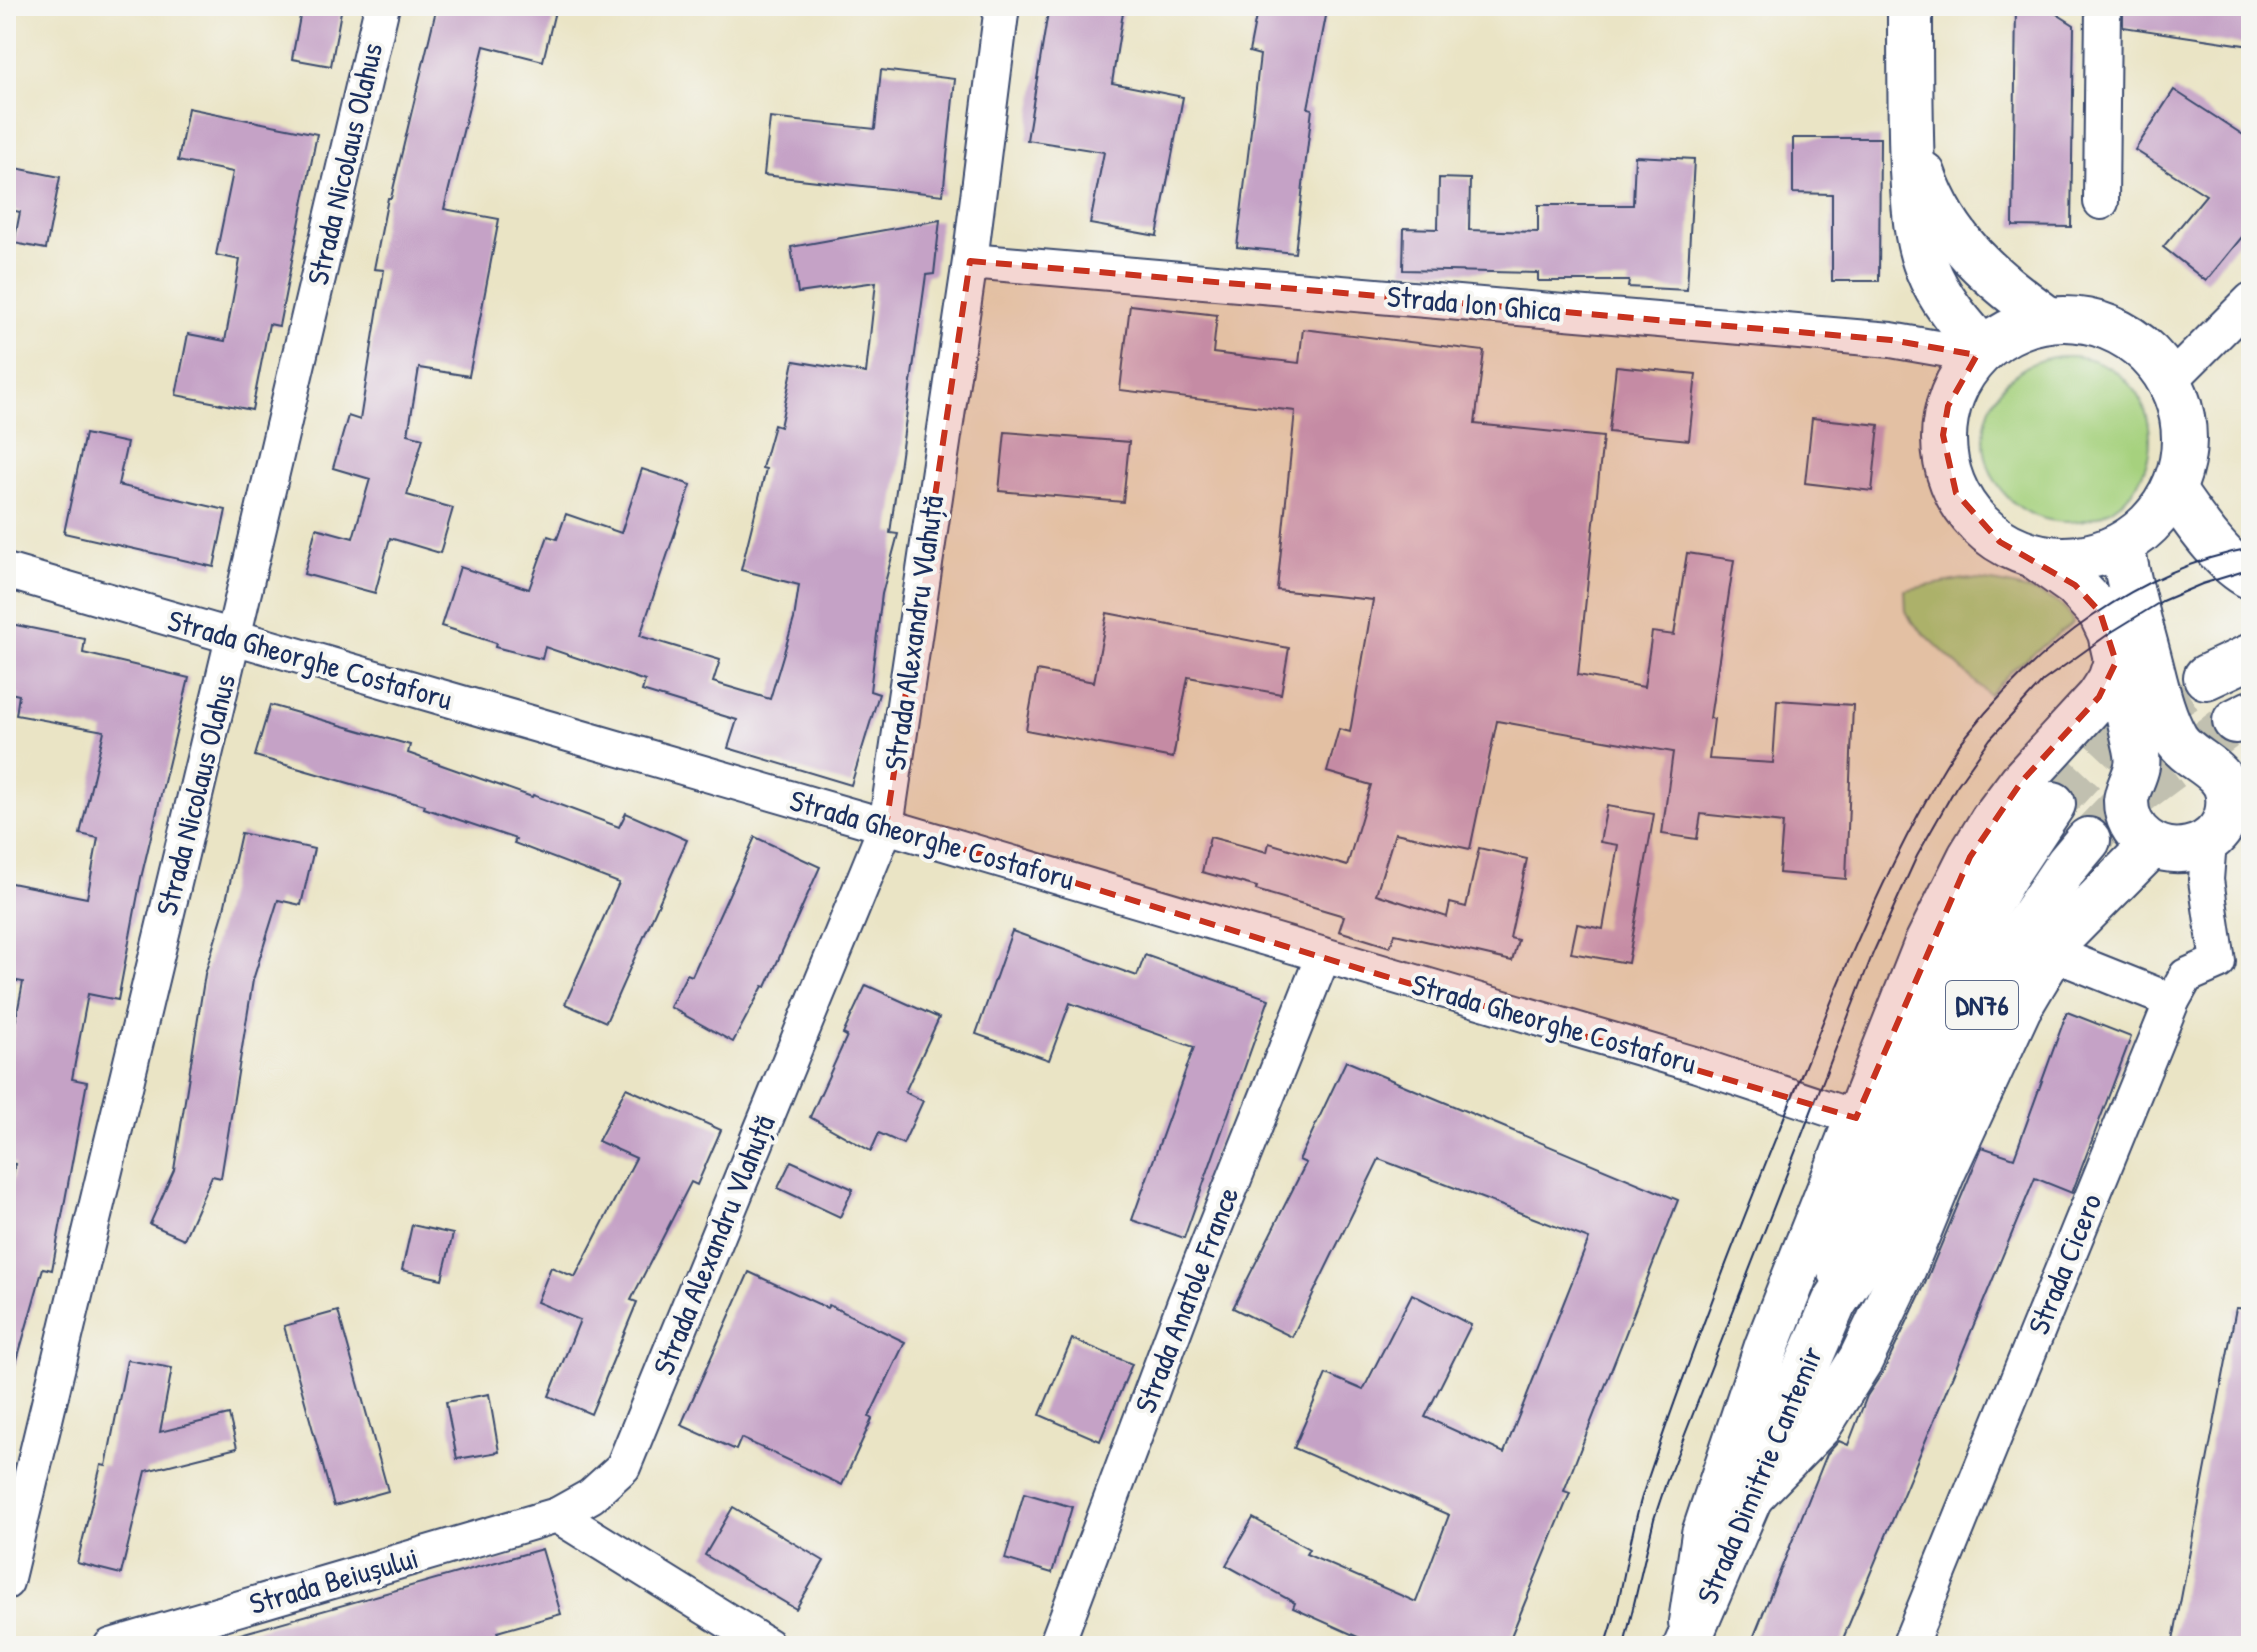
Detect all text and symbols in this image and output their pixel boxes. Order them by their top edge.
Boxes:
street label: Strada Nicolaus Olahus [297,39,391,289]
street label: Strada Ion Ghica [1385,275,1563,331]
street label: Strada Alexandru Vlahuță [874,493,952,773]
street label: Strada Gheorghe Costaforu [164,599,457,719]
street label: Strada Nicolaus Olahus [146,670,244,919]
street label: Strada Gheorghe Costaforu [786,779,1079,899]
street label: Strada Gheorghe Costaforu [1408,963,1701,1083]
road number: DN76 [1946,981,2018,1029]
street label: Strada Alexandru Vlahuță [643,1109,783,1380]
street label: Strada Anatole France [1125,1181,1248,1418]
street label: Strada Cicero [2018,1187,2110,1340]
street label: Strada Dimitrie Cantemir [1687,1339,1832,1609]
street label: Strada Beiușului [245,1537,423,1623]

